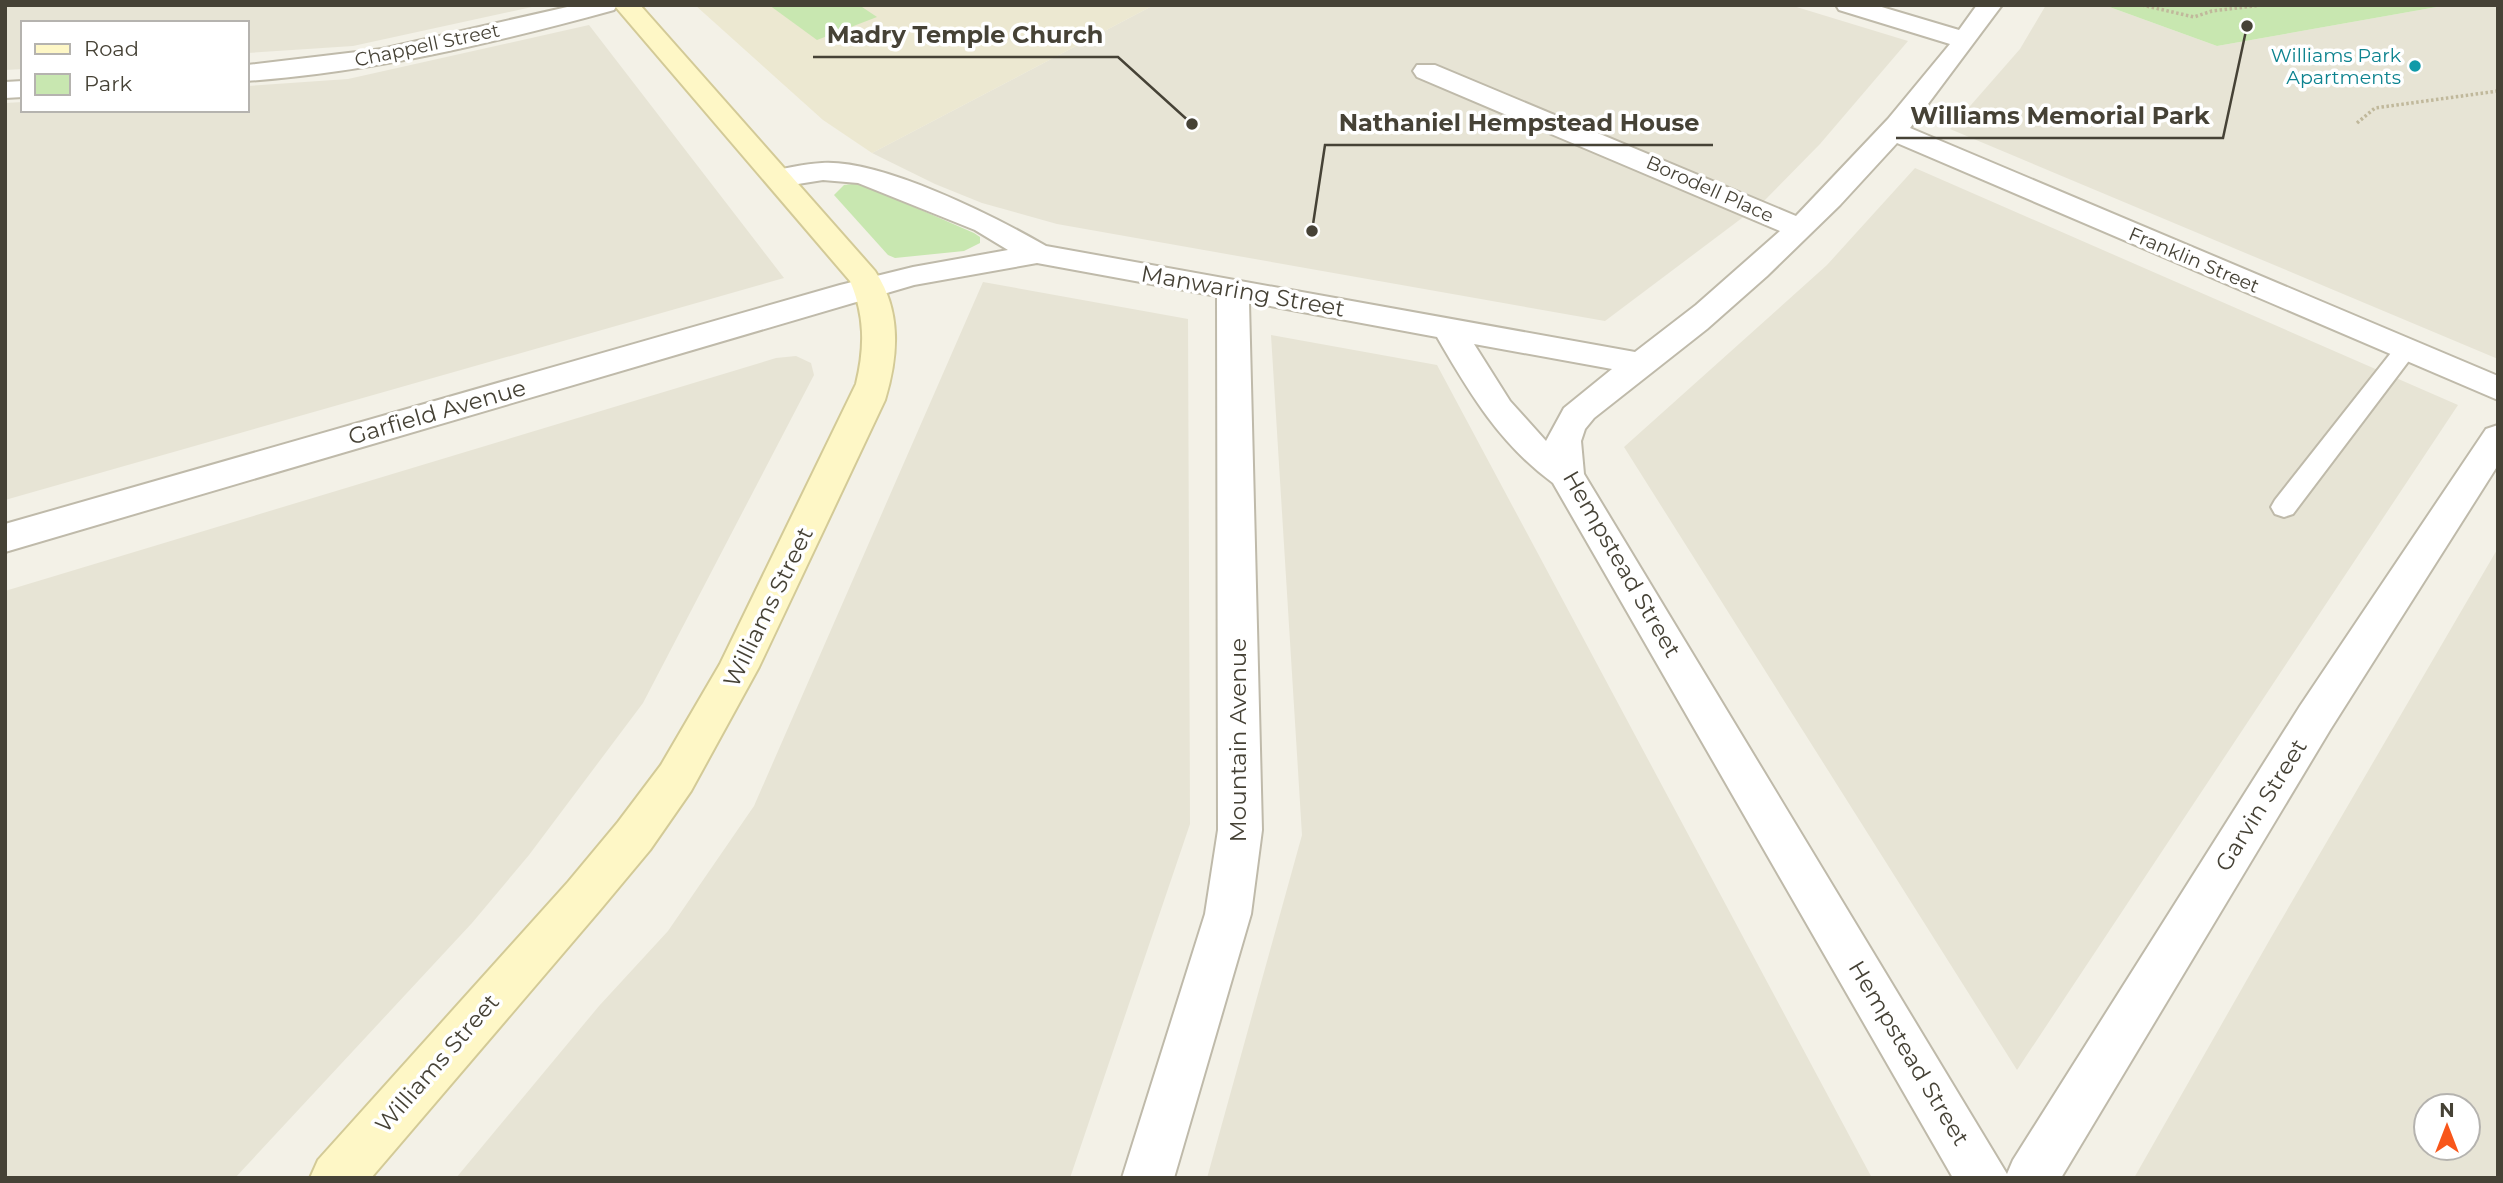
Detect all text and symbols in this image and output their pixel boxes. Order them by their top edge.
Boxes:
callout: Madry Temple Church [813,12,1118,57]
street label: Chappell Street [353,18,502,72]
text: Madry Temple Church [827,20,1103,49]
legend [21,21,248,112]
text: Road [84,36,139,61]
place label: Williams Park Apartments [2271,44,2402,89]
marker: Williams Park Apartments [2407,58,2423,74]
text: Park [84,71,132,96]
callout: Williams Memorial Park [1896,93,2223,138]
callout: Nathaniel Hempstead House [1325,100,1713,145]
text: Williams Memorial Park [1910,101,2210,130]
text: Nathaniel Hempstead House [1339,108,1699,137]
street label: Borodell Place [1643,151,1777,227]
street label: Franklin Street [2125,222,2263,298]
street label: Manwaring Street [1139,259,1347,323]
street label: Garfield Avenue [345,373,529,451]
street label: Hempstead Street [1557,466,1687,662]
street label: Williams Street [717,522,819,692]
street label: Mountain Avenue [1224,638,1252,842]
street label: Garvin Street [2209,734,2313,876]
street label: Hempstead Street [1843,955,1975,1151]
street label: Williams Street [369,988,505,1138]
north arrow [2412,1092,2482,1162]
text: N [2439,1099,2455,1122]

